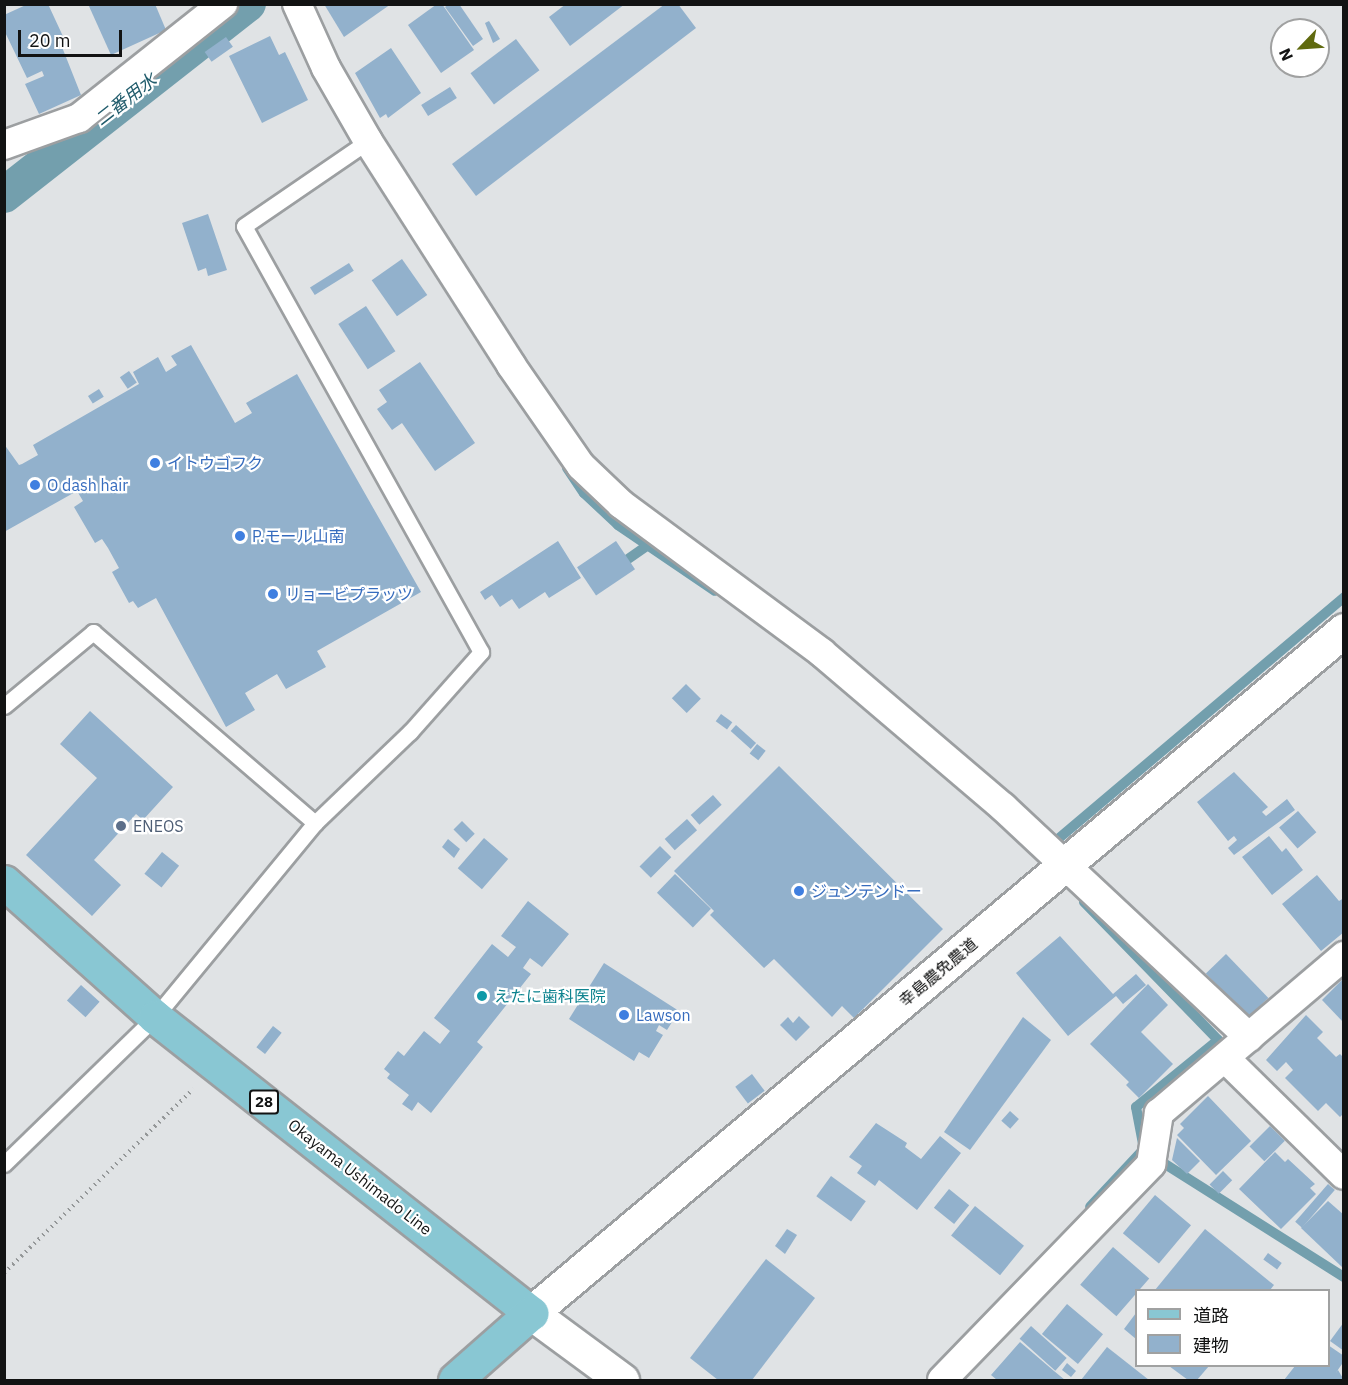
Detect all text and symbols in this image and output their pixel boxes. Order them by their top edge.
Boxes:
scale bar [21,18,124,56]
north arrow [1270,18,1330,78]
text: 20 m [29,29,71,52]
text: N [1274,45,1297,64]
water label: 二番用水 [91,69,161,131]
place label: イトウゴフク [167,453,263,473]
marker: イトウゴフク [148,456,162,470]
place label: O dash hair [47,475,128,495]
marker: O dash hair [28,478,42,492]
place label: P.モール山南 [252,526,344,546]
marker: P.モール山南 [233,529,247,543]
place label: リョービプラッツ [285,584,413,604]
marker: リョービプラッツ [266,587,280,601]
place label: ENEOS [133,816,184,836]
marker: ENEOS [114,819,128,833]
place label: ジュンテンドー [811,881,923,901]
marker: ジュンテンドー [792,884,806,898]
street label: 幸島農免農道 [895,934,981,1010]
place label: えたに歯科医院 [494,986,606,1006]
marker: えたに歯科医院 [475,989,489,1003]
place label: Lawson [636,1005,691,1025]
marker: Lawson [617,1008,631,1022]
road number: 28 [249,1090,279,1114]
street label: Okayama Ushimado Line [284,1115,436,1239]
legend [1135,1289,1330,1367]
text: 道路 [1193,1304,1229,1327]
text: 建物 [1193,1334,1229,1357]

